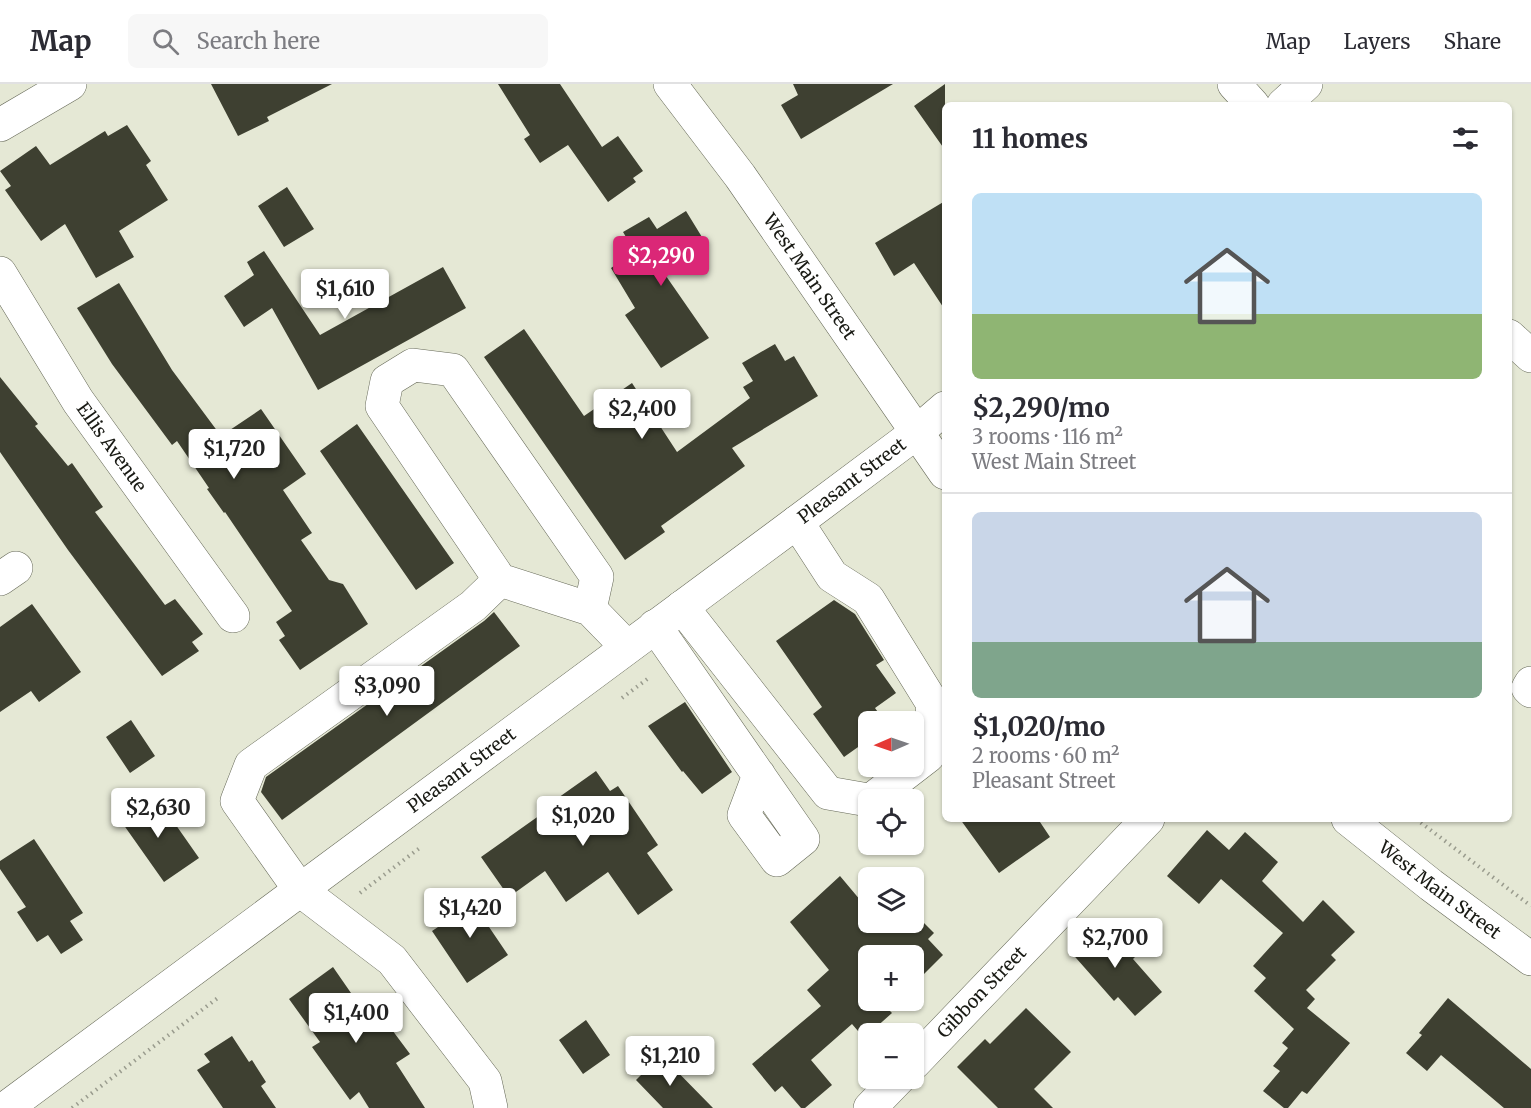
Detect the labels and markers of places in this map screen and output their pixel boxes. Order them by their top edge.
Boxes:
pin: $2,290 [612,236,710,287]
pin: $1,610 [296,269,394,320]
pin: $2,400 [593,389,691,440]
pin: $1,720 [185,429,283,480]
pin: $3,090 [338,666,436,717]
pin: $2,630 [109,788,207,839]
pin: $1,020 [534,796,632,847]
pin: $1,420 [421,888,519,939]
pin: $2,700 [1066,918,1164,969]
pin: $1,400 [307,993,405,1044]
pin: $1,210 [621,1036,719,1087]

